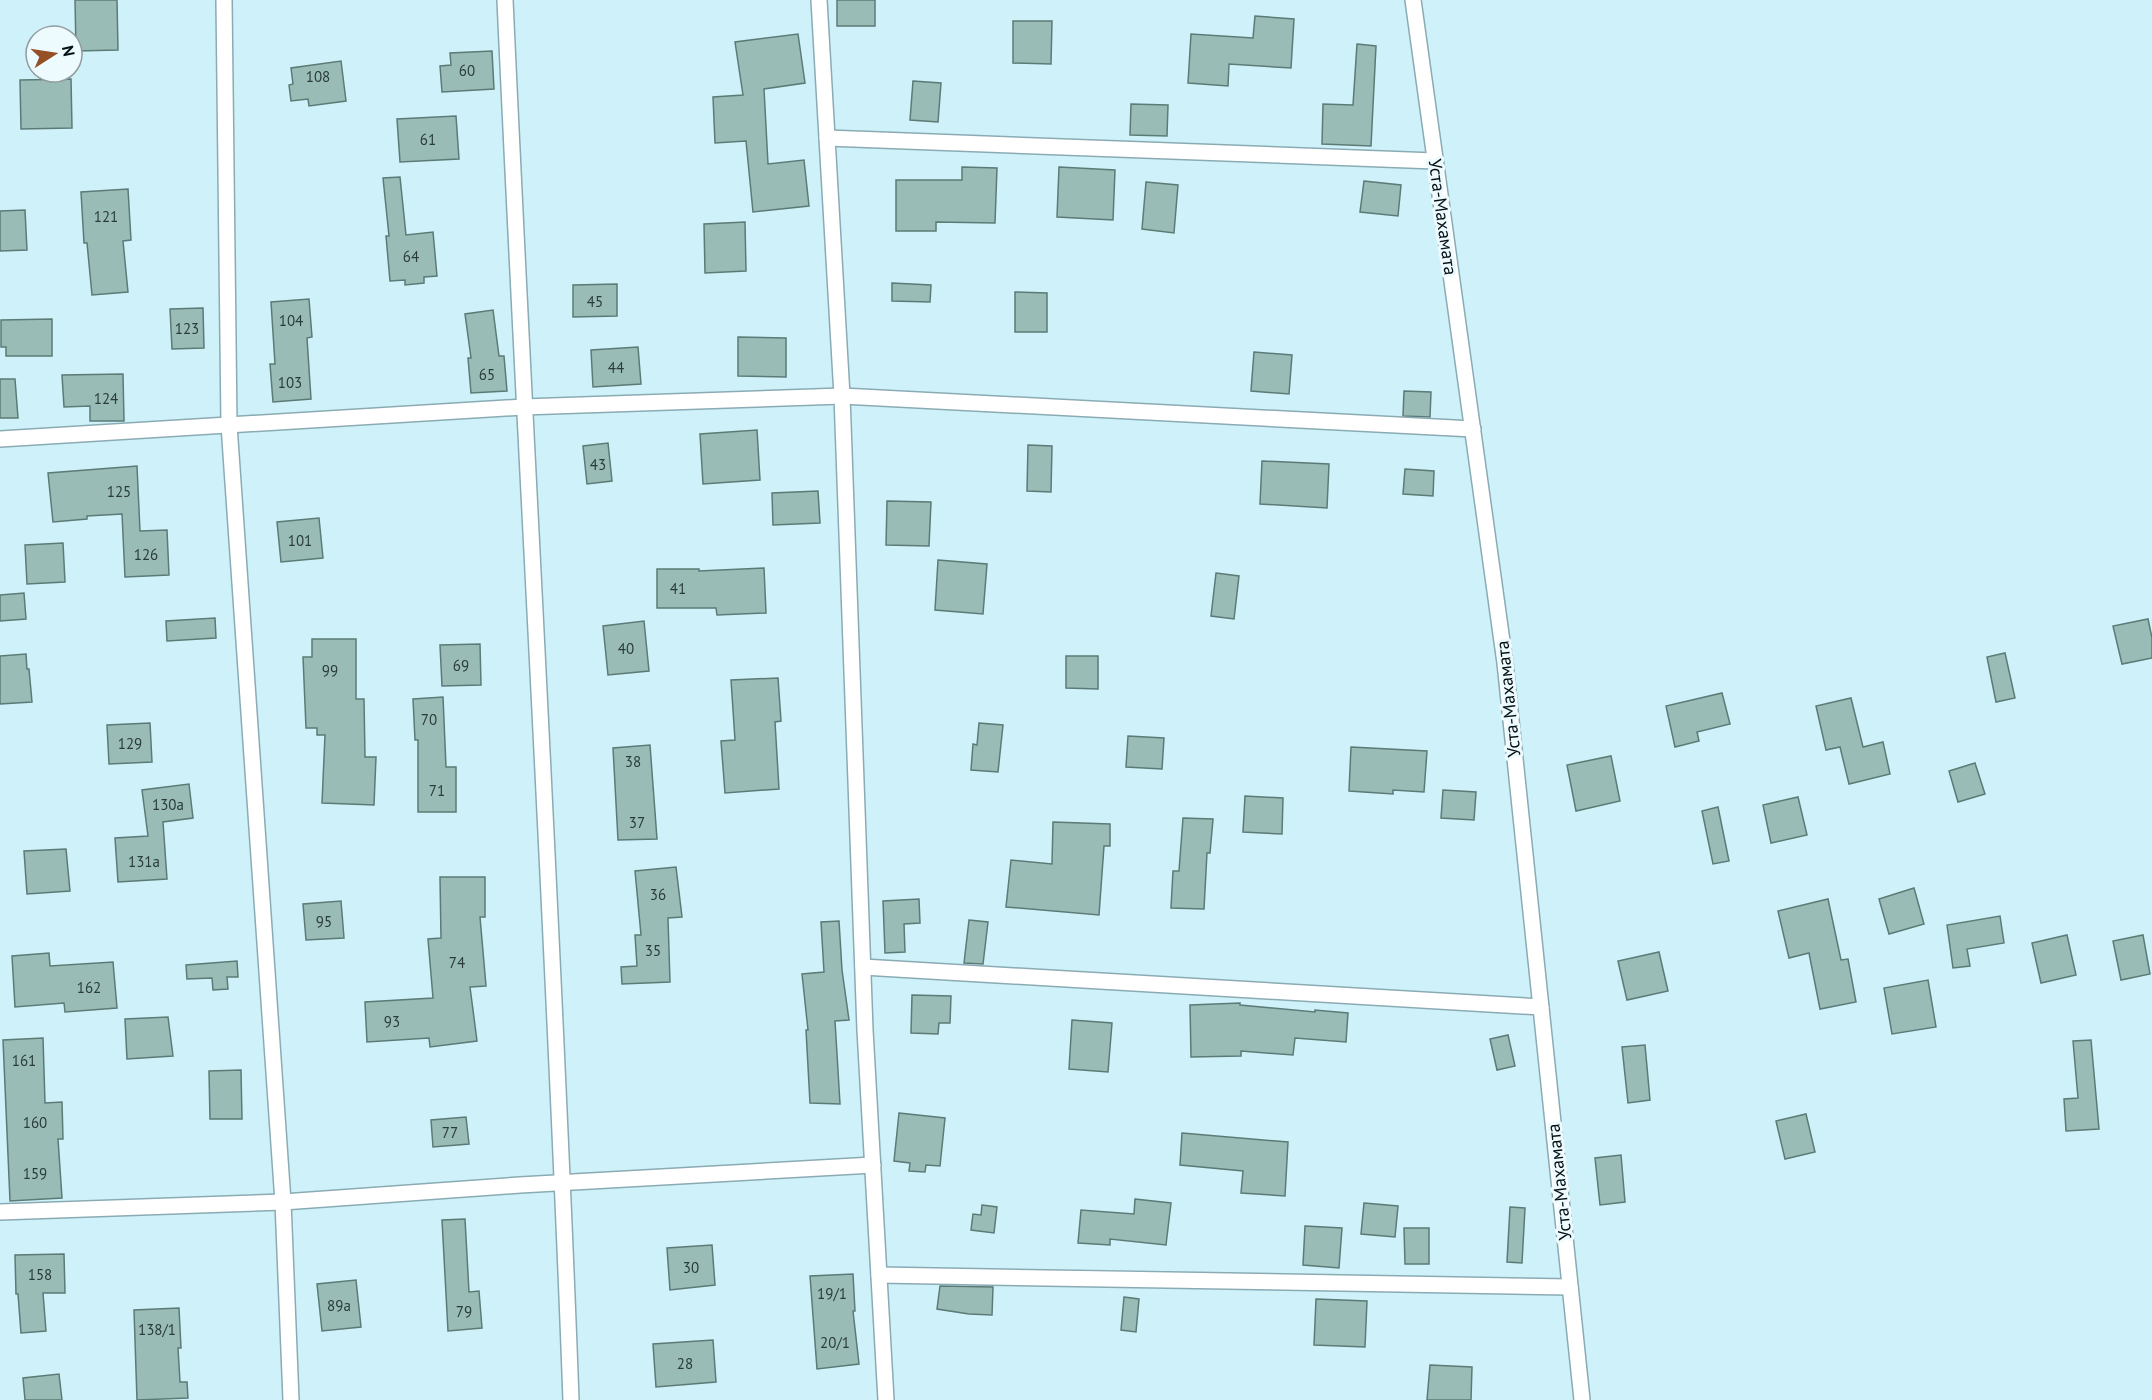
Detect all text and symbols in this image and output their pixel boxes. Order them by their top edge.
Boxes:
north arrow [24,24,84,84]
text: N [58,44,80,58]
house number: 60 [459,61,475,80]
house number: 108 [306,67,330,86]
house number: 61 [420,130,436,149]
street label: Уста-Махамата [1423,157,1463,277]
house number: 121 [94,207,118,226]
house number: 64 [403,247,419,266]
house number: 45 [587,292,603,311]
house number: 104 [279,311,303,330]
house number: 123 [175,319,199,338]
house number: 44 [608,358,624,377]
house number: 65 [479,365,495,384]
house number: 103 [278,373,302,392]
house number: 124 [94,389,118,408]
house number: 43 [590,455,606,474]
house number: 125 [107,482,131,501]
house number: 101 [288,531,312,550]
house number: 126 [134,545,158,564]
house number: 41 [670,579,686,598]
house number: 40 [618,639,634,658]
street label: Уста-Махамата [1490,640,1526,758]
house number: 69 [453,656,469,675]
house number: 99 [322,661,338,680]
house number: 70 [421,710,437,729]
house number: 129 [118,734,142,753]
house number: 38 [625,752,641,771]
house number: 71 [429,781,445,800]
house number: 130а [152,795,184,814]
house number: 37 [629,813,645,832]
house number: 131а [128,852,160,871]
house number: 36 [650,885,666,904]
house number: 95 [316,912,332,931]
house number: 35 [645,941,661,960]
house number: 74 [449,953,465,972]
house number: 162 [77,978,101,997]
house number: 93 [384,1012,400,1031]
house number: 161 [12,1051,36,1070]
house number: 160 [23,1113,47,1132]
house number: 77 [442,1123,458,1142]
street label: Уста-Махамата [1541,1123,1577,1241]
house number: 159 [23,1164,47,1183]
house number: 30 [683,1258,699,1277]
house number: 158 [28,1265,52,1284]
house number: 19/1 [817,1284,847,1303]
house number: 89а [327,1296,351,1315]
house number: 79 [456,1302,472,1321]
house number: 138/1 [138,1320,176,1339]
house number: 20/1 [820,1333,850,1352]
house number: 28 [677,1354,693,1373]

